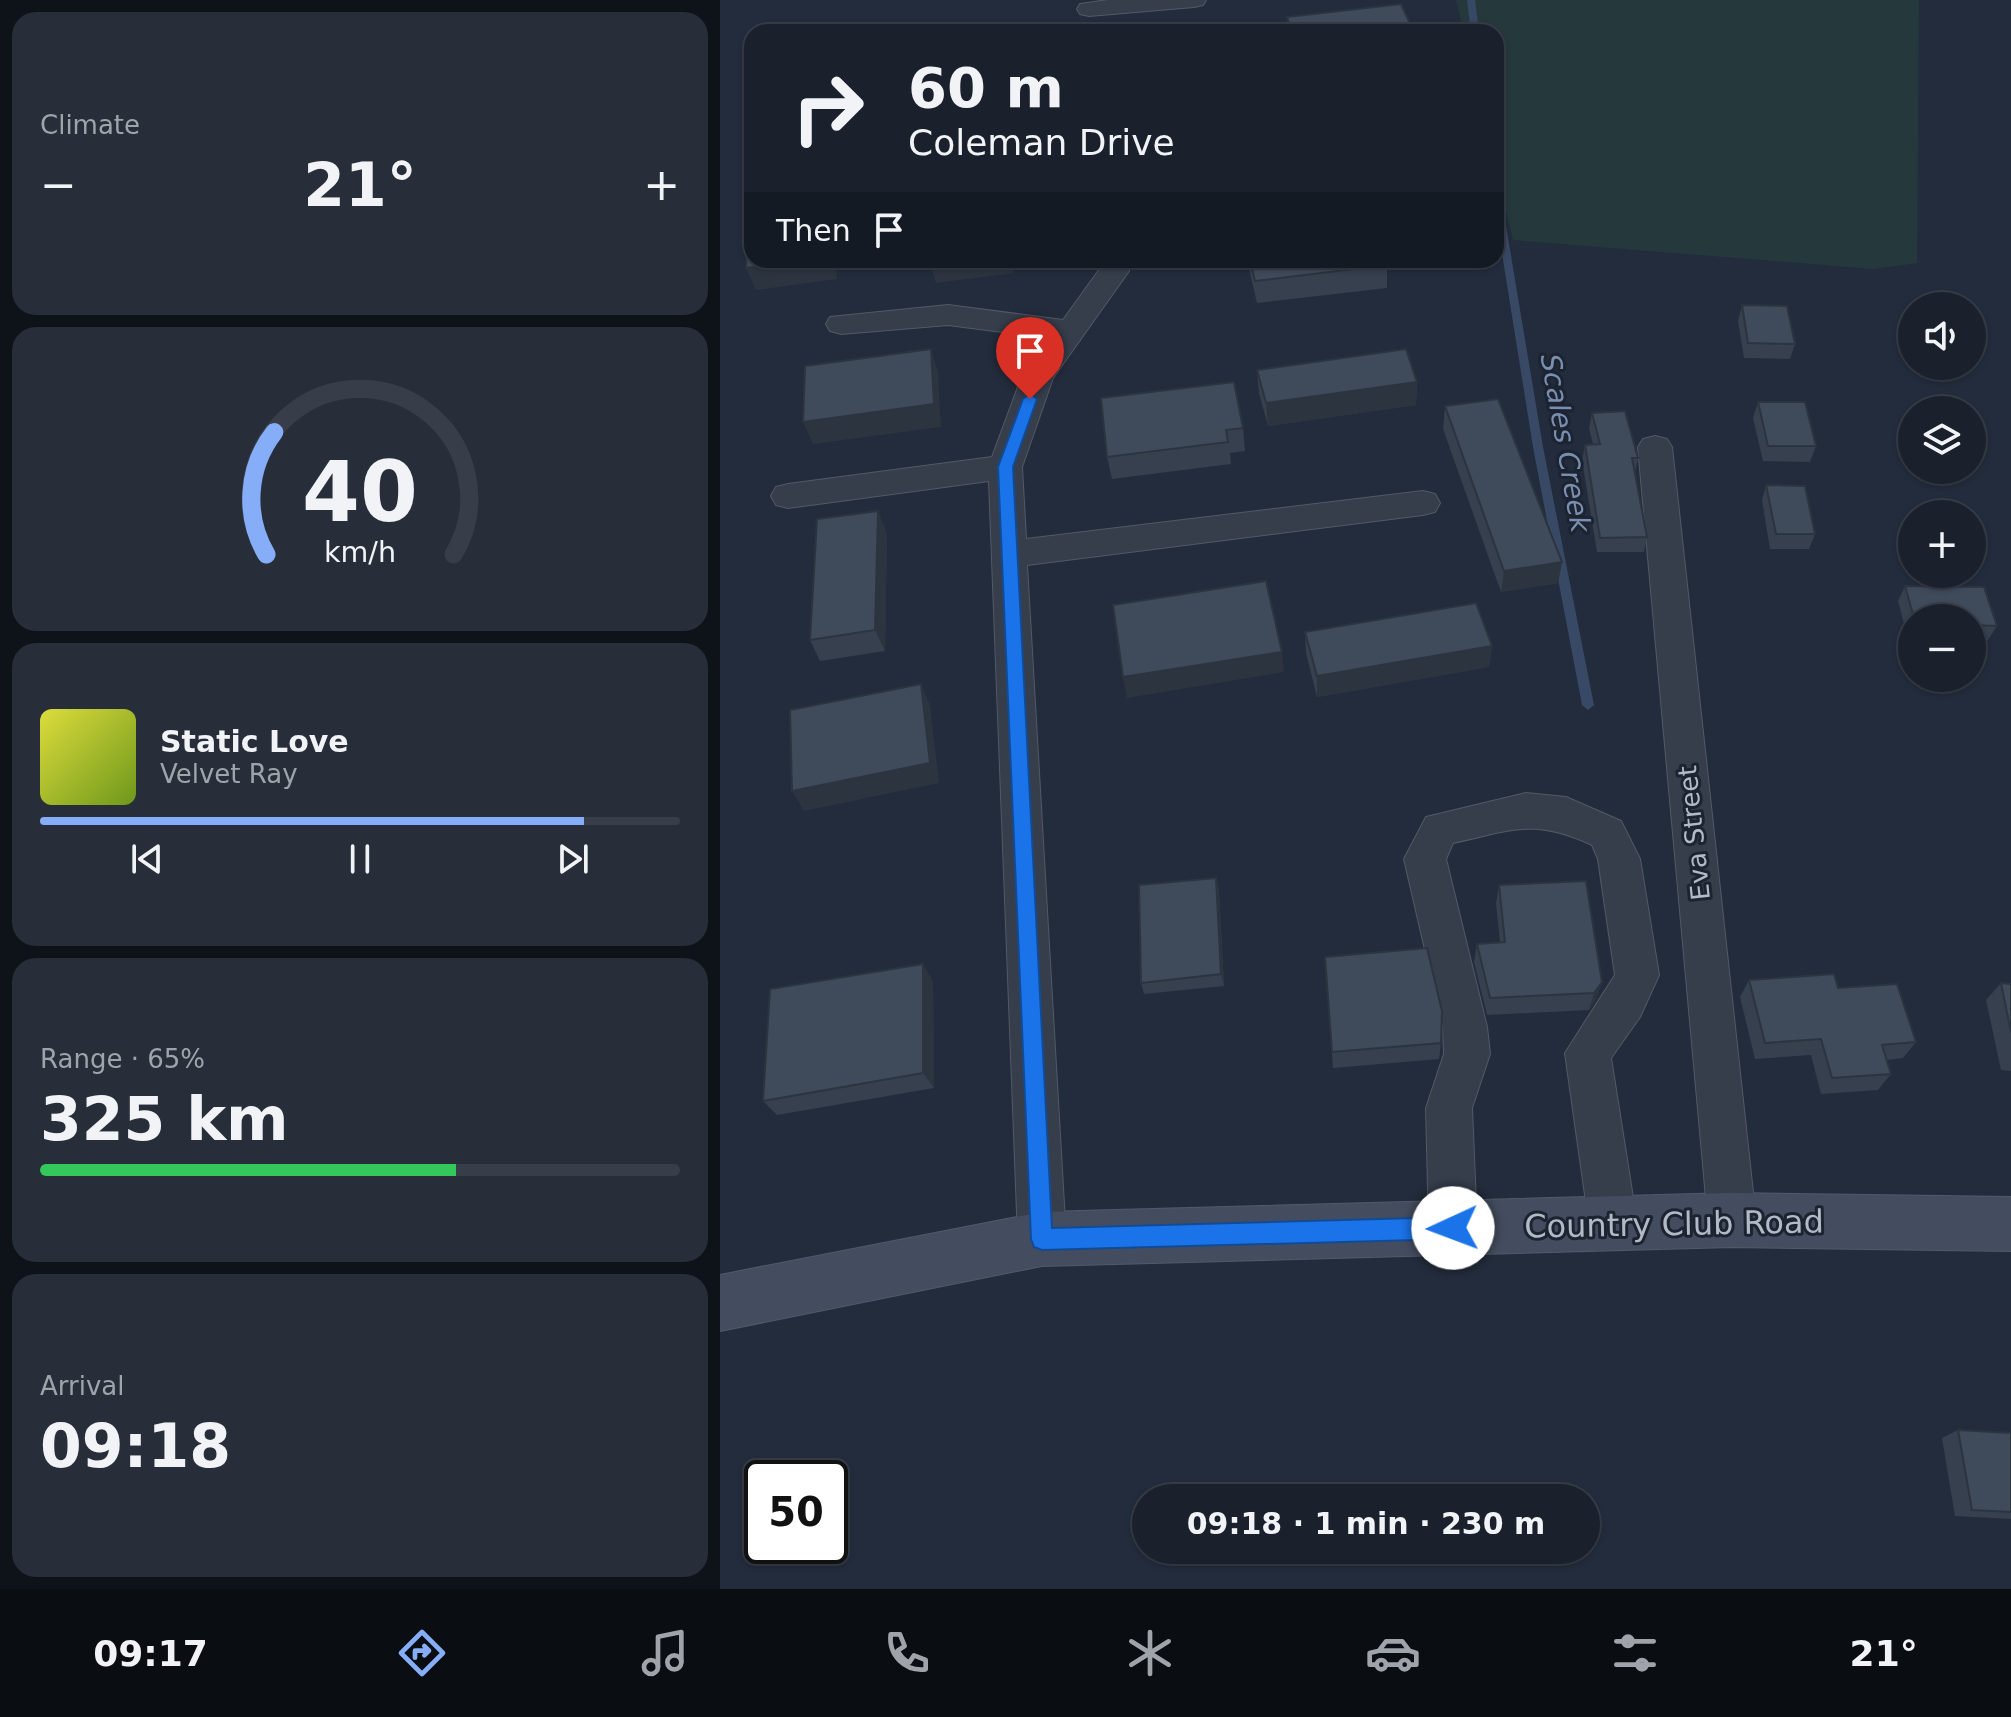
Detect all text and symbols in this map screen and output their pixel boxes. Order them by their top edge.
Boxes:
text: 60 m [908,55,1064,120]
icon: right [776,56,880,160]
text: Climate [40,110,140,140]
text: Coleman Drive [908,122,1175,163]
text: 21° [303,150,417,220]
text: − [40,159,77,210]
text: + [643,159,680,210]
icon: arrive [867,208,911,252]
text: Then [776,213,851,248]
map controls [1898,292,1986,692]
button: sound [1898,292,1986,380]
pin [996,317,1064,399]
icon: arrive [1008,329,1052,373]
water label: Scales Creek [1534,351,1598,537]
button: layers [1898,396,1986,484]
text: 40 [302,444,418,541]
button: + [1898,500,1986,588]
text: km/h [324,535,396,569]
button: − [1898,604,1986,692]
text: Static Love [160,724,349,759]
text: Velvet Ray [160,759,298,789]
street label: Eva Street [1672,764,1716,902]
icon: previous [125,837,169,881]
icon: pause [338,837,382,881]
icon: next [551,837,595,881]
text: Range · 65% [40,1044,205,1074]
text: 325 km [40,1084,289,1154]
position arrow [1411,1186,1495,1270]
street label: Country Club Road [1524,1202,1824,1246]
text: Arrival [40,1371,124,1401]
text: 09:18 [40,1411,231,1481]
speed limit sign: 50 [744,1460,848,1564]
text: 09:18 · 1 min · 230 m [1187,1506,1545,1541]
icon: directions [394,1625,450,1681]
icon: music [637,1625,693,1681]
icon: phone [879,1625,935,1681]
icon: climate [1122,1625,1178,1681]
icon: car [1365,1625,1421,1681]
icon: filters [1607,1625,1663,1681]
text: 09:17 [93,1633,208,1674]
text: 21° [1850,1633,1918,1674]

